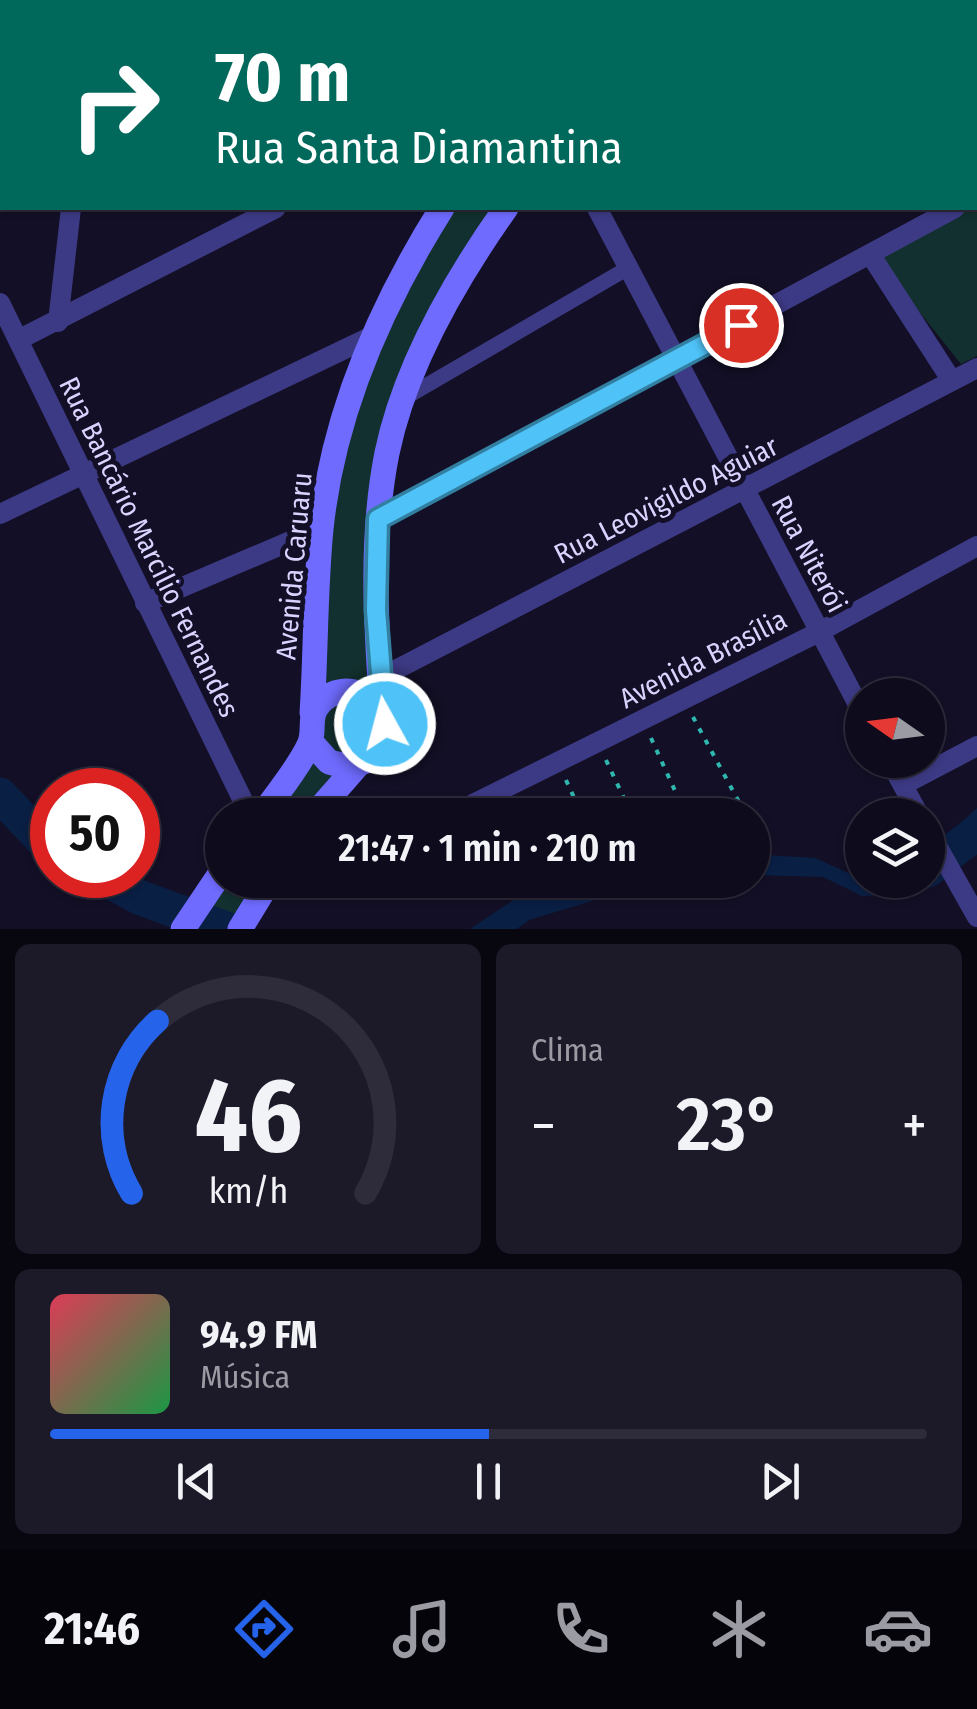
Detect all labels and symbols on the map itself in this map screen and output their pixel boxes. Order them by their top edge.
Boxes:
pin [699,283,784,368]
street label: Rua Bancário Marcílio Fernandes [52,372,246,722]
street label: Rua Leovigildo Aguiar [549,429,784,571]
street label: Avenida Caruaru [269,471,319,661]
street label: Rua Niterói [764,490,854,618]
street label: Avenida Brasília [614,603,792,715]
position arrow [333,672,437,776]
north arrow [845,678,945,778]
speed limit sign: 50 [30,768,160,898]

